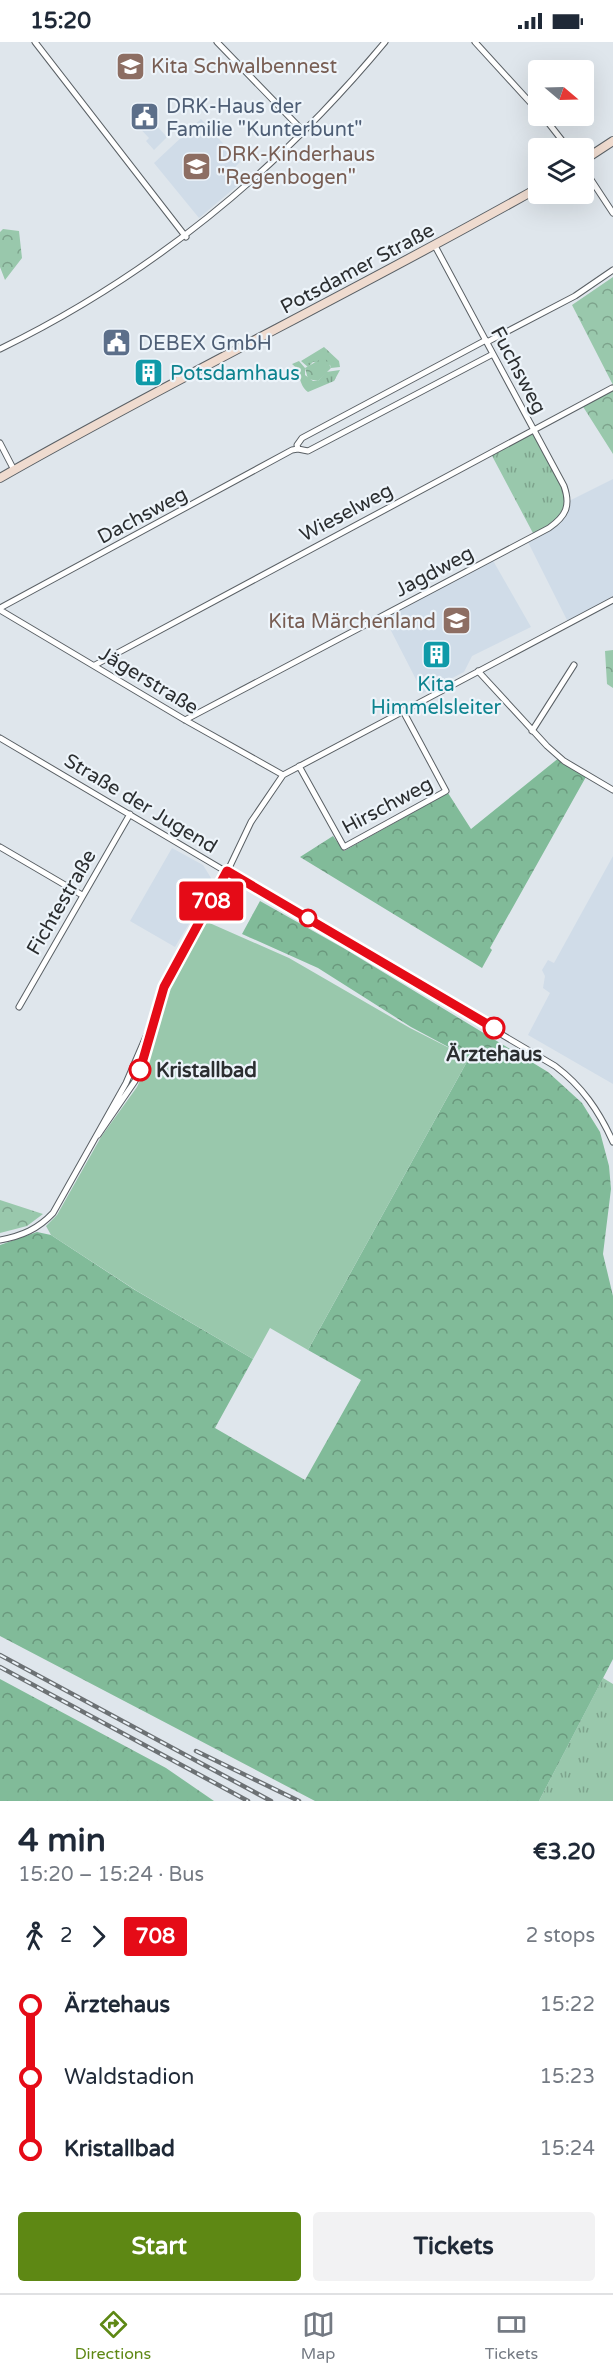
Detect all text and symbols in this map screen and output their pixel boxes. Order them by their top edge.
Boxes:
text: 15:20 [30,8,91,34]
school or university icon: Kita Schwalbennest [114,50,146,82]
place label: Kita Schwalbennest [151,55,338,79]
north arrow [528,60,594,126]
map controls [528,60,594,204]
place label: DRK-Haus der Familie "Kunterbunt" [166,95,363,142]
public building icon: DRK-Haus der Familie "Kunterbunt" [129,101,161,133]
button: layers [528,138,594,204]
place label: DRK-Kinderhaus "Regenbogen" [217,143,375,190]
school or university icon: DRK-Kinderhaus "Regenbogen" [180,150,212,182]
street label: Potsdamer Straße [276,218,438,320]
street label: Fuchsweg [485,323,551,418]
public building icon: DEBEX GmbH [101,327,133,359]
place label: DEBEX GmbH [138,332,272,356]
building icon: Potsdamhaus [133,357,165,389]
place label: Potsdamhaus [170,362,300,386]
street label: Wieselweg [296,478,397,547]
street label: Dachsweg [94,482,191,549]
street label: Jagdweg [391,541,478,603]
school or university icon: Kita Märchenland [441,605,473,637]
place label: Kita Märchenland [268,610,436,634]
building icon: Kita Himmelsleiter [420,638,452,670]
street label: Jägerstraße [94,642,203,720]
place label: Kita Himmelsleiter [371,673,501,720]
street label: Straße der Jugend [60,749,221,859]
street label: Hirschweg [338,772,437,840]
street label: Fichtestraße [22,845,102,960]
line badge: 708 [176,882,246,920]
text: 708 [191,889,231,914]
unlabelled marker [299,909,317,927]
marker: Ärztehaus [483,1017,505,1039]
place label: Ärztehaus [446,1042,543,1067]
marker: Kristallbad [129,1059,151,1081]
place label: Kristallbad [156,1059,257,1083]
text: 4 min [18,1821,106,1860]
text: €3.20 [533,1839,595,1865]
text: 15:20 – 15:24 · Bus [18,1863,204,1887]
icon: walk [18,1920,51,1953]
icon: forward [82,1920,115,1953]
text: 2 [60,1924,73,1948]
text: 708 [136,1924,175,1949]
text: 2 stops [526,1924,595,1948]
text: Ärztehaus [64,1992,170,2018]
text: 15:22 [540,1993,595,2017]
text: Waldstadion [64,2064,194,2090]
text: 15:23 [540,2065,595,2089]
text: Kristallbad [64,2136,175,2162]
text: 15:24 [540,2137,595,2161]
button: Start [18,2212,301,2281]
button: Tickets [313,2212,595,2281]
tab: Directions [75,2308,151,2364]
tab: Map [301,2308,335,2364]
tab: Tickets [485,2308,538,2364]

